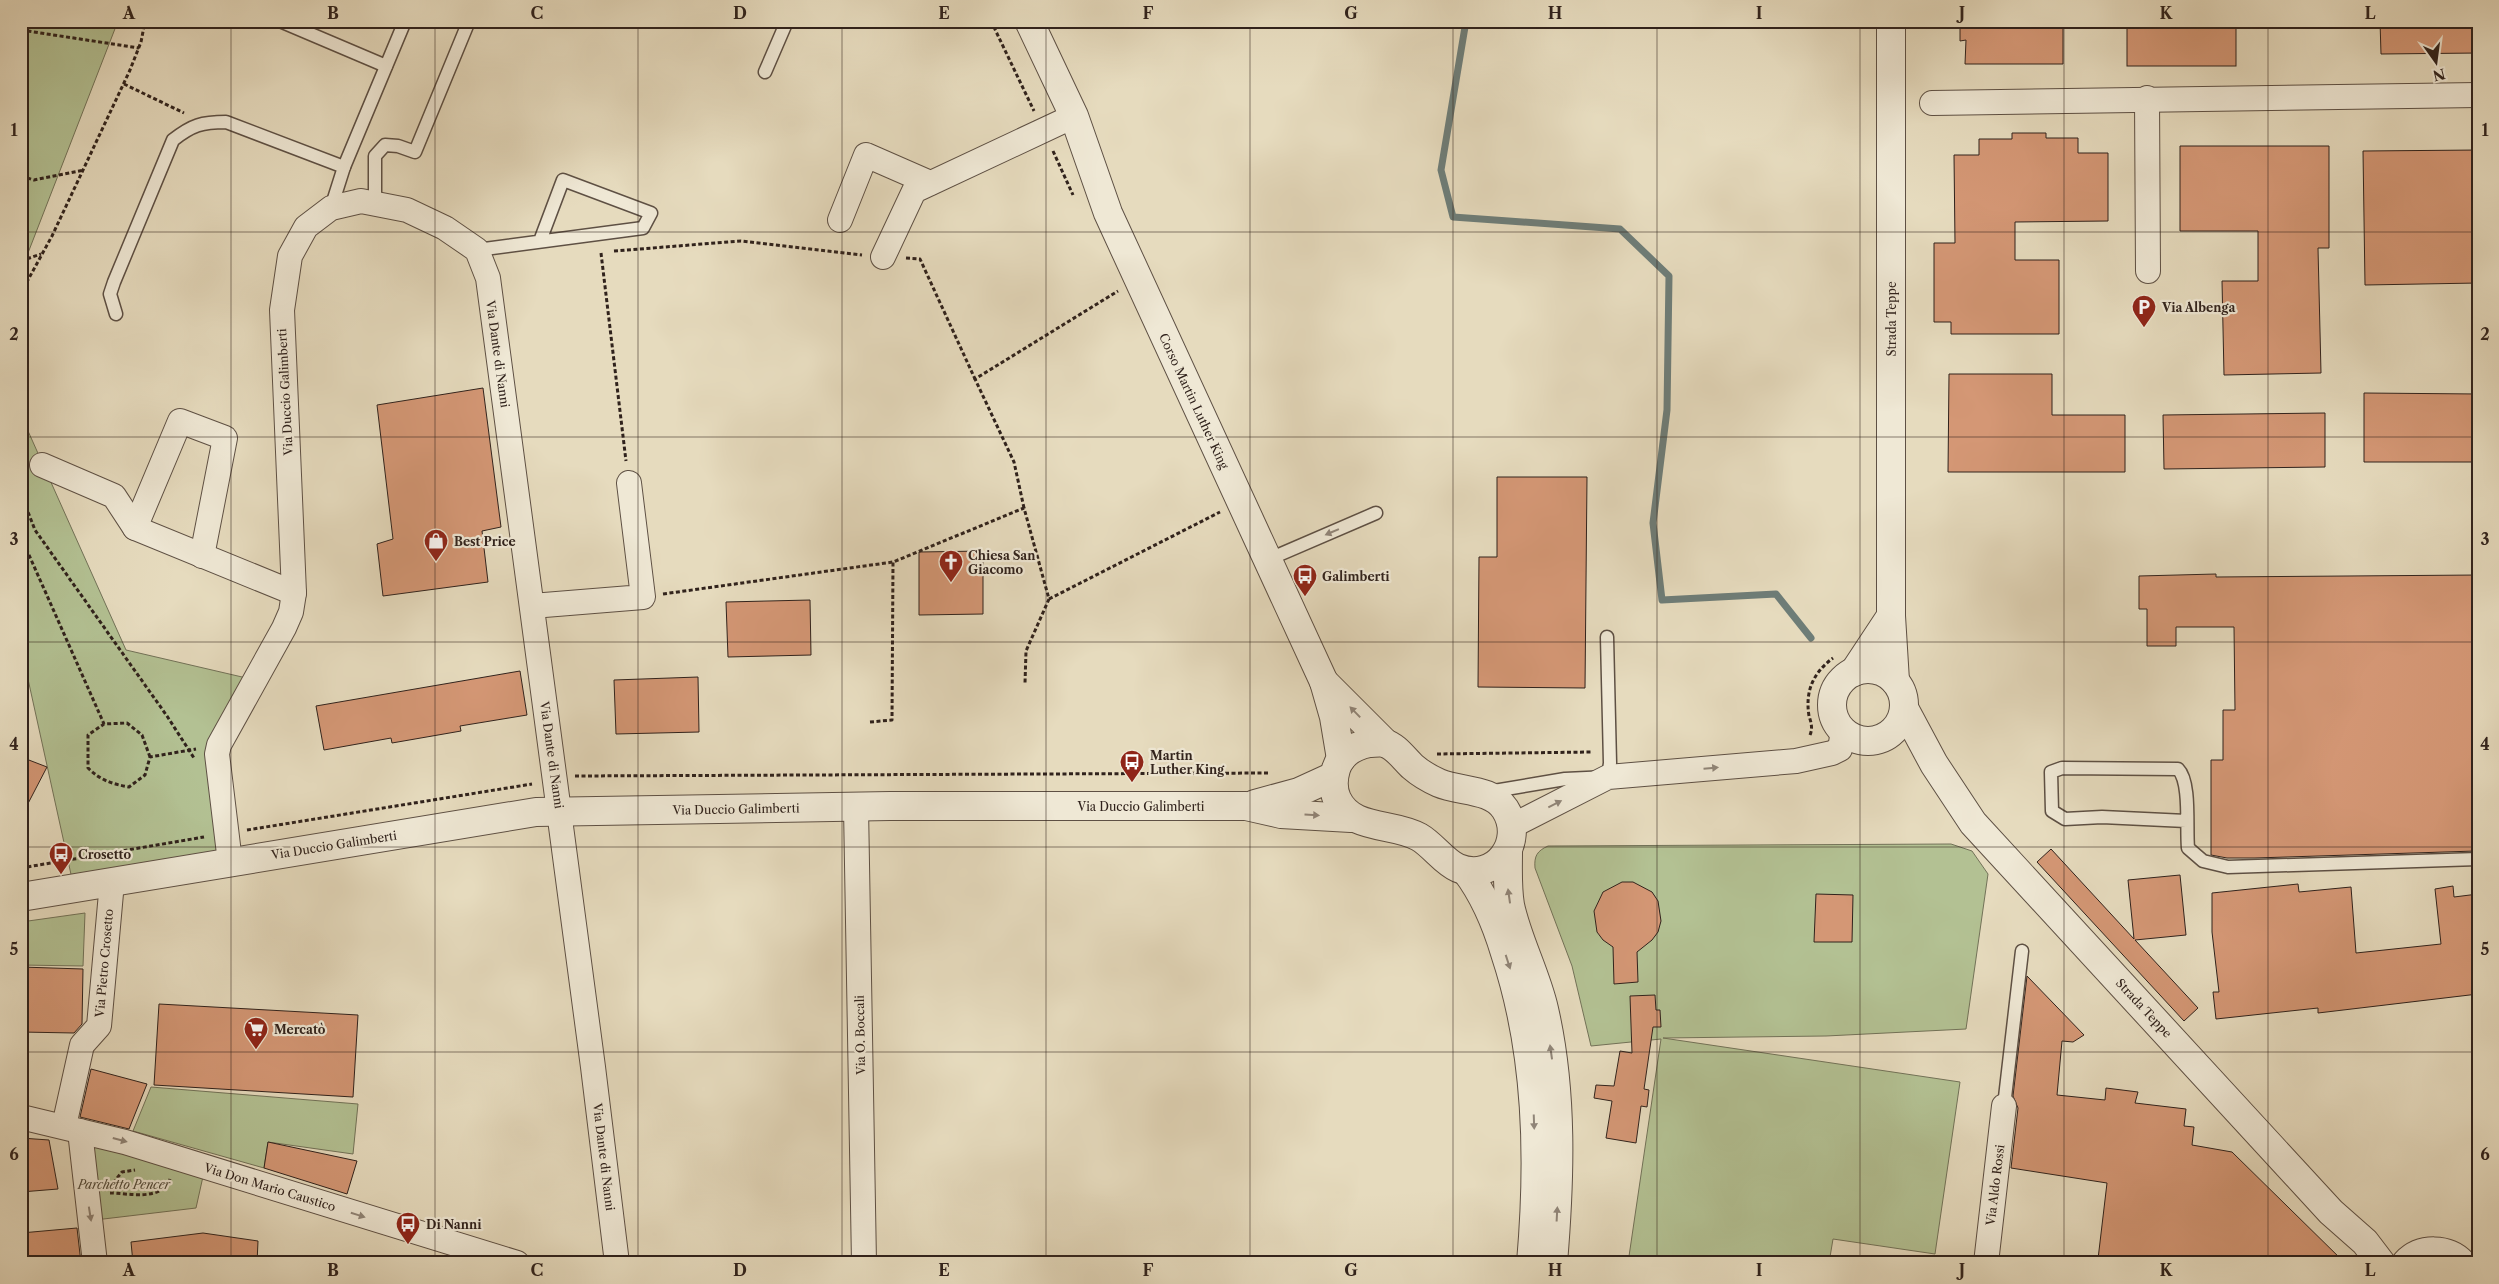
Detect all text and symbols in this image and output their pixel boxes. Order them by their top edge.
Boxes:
text: A [122,3,136,23]
text: B [327,3,339,23]
text: C [531,3,543,23]
text: D [733,3,747,23]
text: E [938,3,950,23]
text: F [1143,3,1154,23]
text: G [1344,3,1358,23]
text: H [1548,3,1562,23]
text: I [1756,3,1763,23]
text: J [1956,3,1965,23]
text: K [2160,3,2174,23]
text: L [2364,3,2376,23]
north arrow [2412,38,2462,88]
text: N [2431,64,2447,85]
text: 1 [10,120,18,140]
text: 1 [2481,120,2489,140]
street label: Strada Teppe [1884,281,1899,357]
parking icon: Via Albenga [2131,294,2157,328]
street label: Via Dante di Nanni [483,298,513,409]
place label: Via Albenga [2161,300,2236,315]
text: 2 [9,324,19,344]
text: 2 [2480,324,2490,344]
street label: Via Duccio Galimberti [274,328,296,457]
street label: Corso Martin Luther King [1156,331,1232,472]
shop icon: Best Price [423,528,449,562]
text: 3 [9,529,19,549]
one-way arrow [1325,529,1339,537]
text: 3 [2480,529,2490,549]
place label: Best Price [454,534,516,549]
place label: Chiesa San Giacomo [968,548,1036,577]
church icon: Chiesa San Giacomo [938,549,964,583]
bus stop icon: Galimberti [1292,563,1318,597]
place label: Galimberti [1322,569,1390,584]
street label: Via Dante di Nanni [537,699,567,810]
one-way arrow [1349,706,1361,718]
text: 4 [9,734,19,754]
text: 4 [2480,734,2490,754]
place label: Martin Luther King [1150,748,1225,777]
bus stop icon: Martin Luther King [1119,749,1145,783]
one-way arrow [1703,764,1719,772]
street label: Via Duccio Galimberti [1077,799,1205,814]
street label: Via Duccio Galimberti [671,800,800,818]
one-way arrow [1548,800,1562,808]
one-way arrow [1304,812,1320,820]
street label: Via Duccio Galimberti [269,828,398,862]
bus stop icon: Crosetto [48,841,74,875]
place label: Crosetto [78,847,131,862]
one-way arrow [1505,887,1513,903]
street label: Via Pietro Crosetto [92,908,116,1019]
text: 5 [10,939,19,959]
text: 5 [2481,939,2490,959]
one-way arrow [1505,955,1513,970]
street label: Strada Teppe [2113,975,2175,1041]
street label: Via O. Boccali [852,995,868,1076]
supermarket icon: Mercatò [243,1016,269,1050]
place label: Mercatò [274,1022,326,1037]
one-way arrow [1547,1044,1555,1060]
street label: Via Dante di Nanni [590,1101,618,1212]
one-way arrow [1531,1114,1539,1130]
one-way arrow [112,1137,127,1145]
street label: Via Aldo Rossi [1982,1143,2007,1227]
text: 6 [9,1144,19,1164]
text: 6 [2480,1144,2490,1164]
street label: Via Don Mario Caustico [201,1160,338,1214]
park label: Parchetto Pencer [77,1177,172,1192]
one-way arrow [86,1206,94,1222]
one-way arrow [1553,1206,1561,1222]
one-way arrow [351,1211,366,1219]
bus stop icon: Di Nanni [395,1211,421,1245]
place label: Di Nanni [426,1217,482,1232]
text: A [122,1260,136,1280]
text: B [327,1260,339,1280]
text: C [531,1260,543,1280]
text: D [733,1260,747,1280]
text: E [938,1260,950,1280]
text: F [1143,1260,1154,1280]
text: G [1344,1260,1358,1280]
text: H [1548,1260,1562,1280]
text: I [1756,1260,1763,1280]
text: J [1956,1260,1965,1280]
text: K [2160,1260,2174,1280]
text: L [2364,1260,2376,1280]

